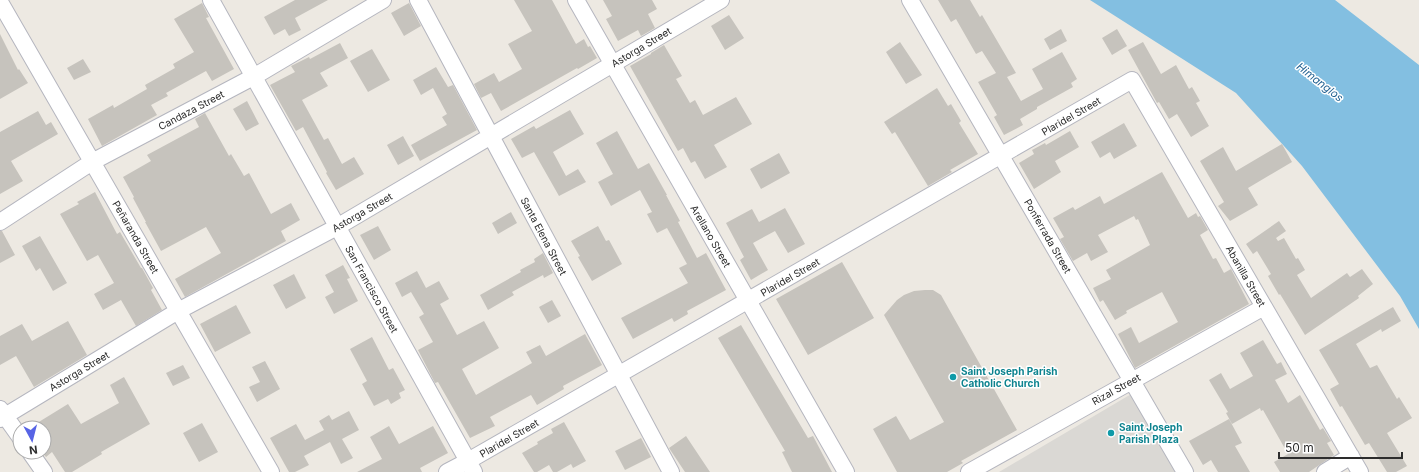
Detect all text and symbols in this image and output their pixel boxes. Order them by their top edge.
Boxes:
street label: Astorga Street [609,24,674,70]
water label: Himanglos [1294,59,1346,105]
street label: Candaza Street [156,87,227,132]
street label: Plaridel Street [1039,94,1103,138]
street label: Astorga Street [330,190,395,234]
street label: Santa Elena Street [518,195,570,278]
street label: Ponferrada Street [1022,197,1074,276]
street label: Peñaranda Street [110,199,162,276]
street label: Arellano Street [688,203,734,270]
street label: San Francisco Street [343,243,401,335]
street label: Abanilla Street [1224,243,1269,309]
street label: Plaridel Street [758,255,822,299]
street label: Astorga Street [47,348,112,394]
place label: Saint Joseph Parish Catholic Church [961,365,1058,389]
street label: Rizal Street [1090,370,1143,407]
marker: Saint Joseph Parish Catholic Church [948,372,958,382]
street label: Plaridel Street [477,416,541,460]
north arrow [12,420,52,460]
place label: Saint Joseph Parish Plaza [1119,421,1182,445]
marker: Saint Joseph Parish Plaza [1106,428,1116,438]
scale bar [1279,434,1402,460]
text: 50 m [1285,440,1314,455]
text: N [28,442,38,457]

